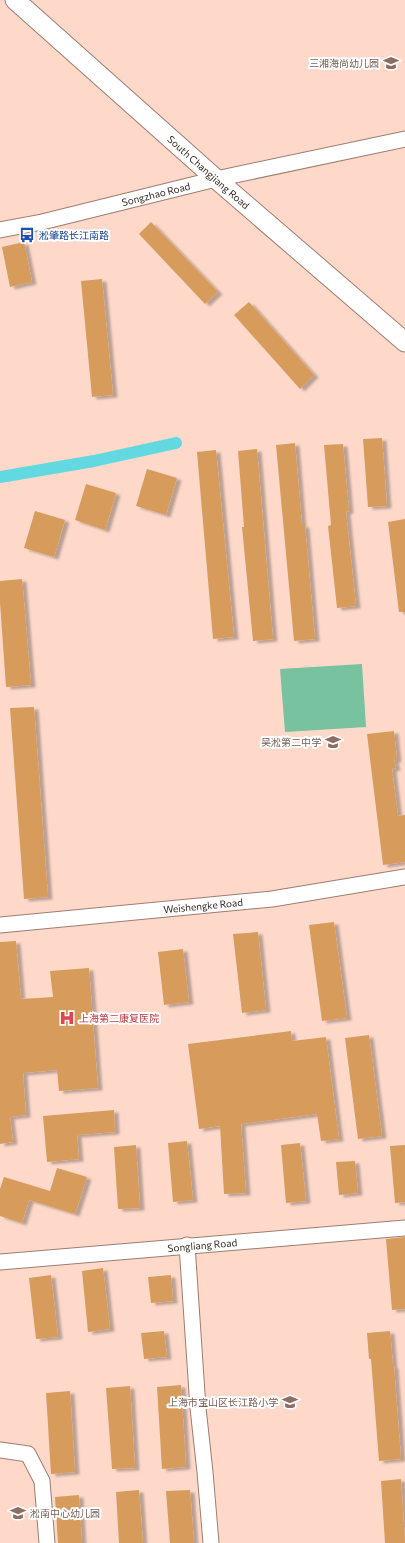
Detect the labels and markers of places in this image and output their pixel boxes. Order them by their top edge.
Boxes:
school or university icon: 三湘海尚幼儿园 [382,54,400,72]
place label: 三湘海尚幼儿园 [309,57,379,69]
bus stop icon: 淞肇路长江南路 [18,226,36,244]
place label: 淞肇路长江南路 [39,229,109,241]
school or university icon: 吴淞第二中学 [324,733,342,751]
place label: 吴淞第二中学 [261,736,321,748]
hospital icon: 上海第二康复医院 [58,1009,76,1027]
place label: 上海第二康复医院 [79,1012,159,1024]
school or university icon: 上海市宝山区长江路小学 [281,1393,299,1411]
place label: 上海市宝山区长江路小学 [168,1396,278,1408]
school or university icon: 淞南中心幼儿园 [9,1504,27,1522]
place label: 淞南中心幼儿园 [30,1507,100,1519]

